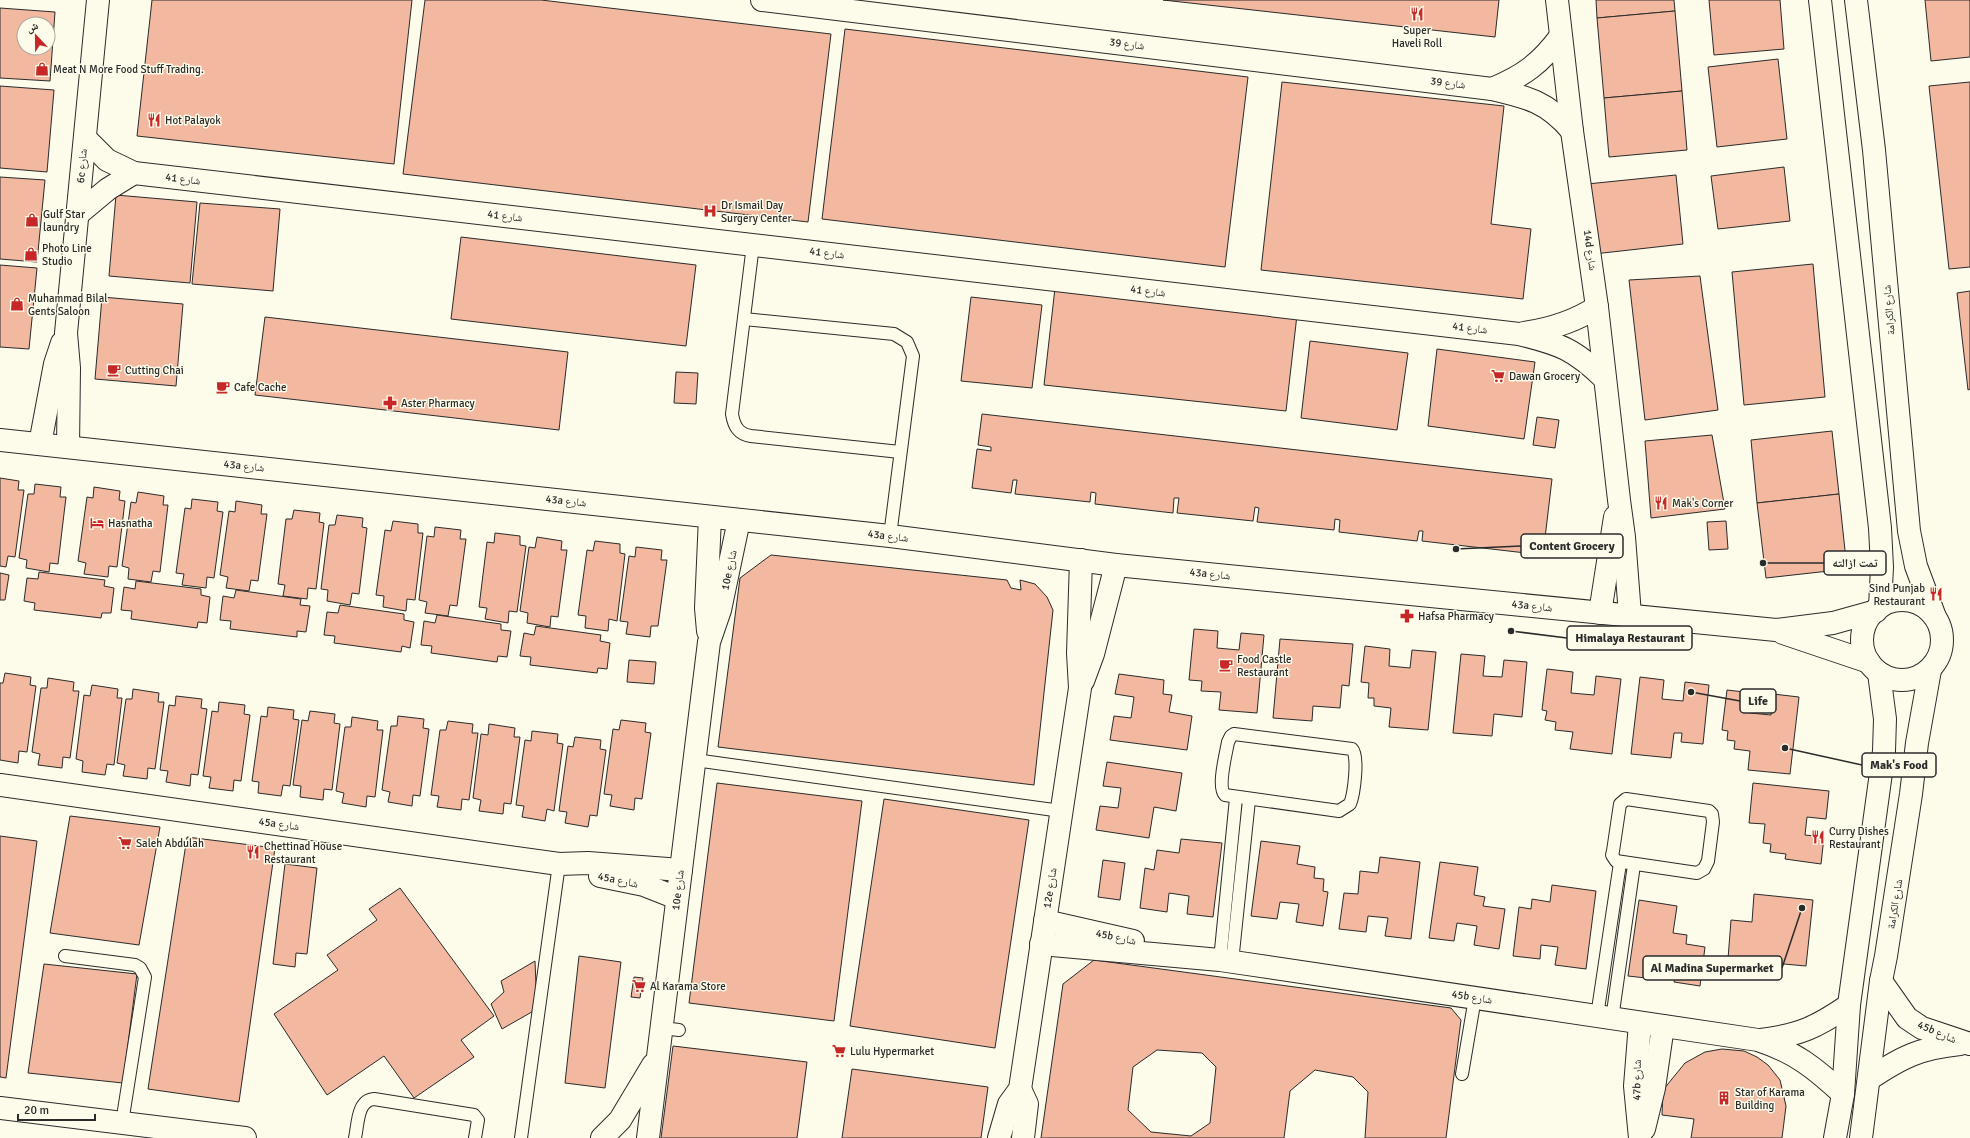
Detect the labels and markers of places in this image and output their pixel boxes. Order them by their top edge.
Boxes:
restaurant icon: Super Haveli Roll [1409,6,1425,22]
place label: Super Haveli Roll [1392,24,1442,50]
shop icon: Meat N More Food Stuff Trading. [34,61,50,77]
place label: Meat N More Food Stuff Trading. [53,63,204,76]
restaurant icon: Hot Palayok [146,112,162,128]
place label: Hot Palayok [165,114,221,127]
place label: Dr Ismail Day Surgery Center [721,199,792,225]
hospital icon: Dr Ismail Day Surgery Center [702,203,718,219]
place label: Gulf Star laundry [43,208,85,234]
shop icon: Gulf Star laundry [24,212,40,228]
place label: Photo Line Studio [42,242,92,268]
shop icon: Photo Line Studio [23,246,39,262]
place label: Muhammad Bilal Gents Saloon [28,292,107,318]
shop icon: Muhammad Bilal Gents Saloon [9,296,25,312]
cafe icon: Cutting Chai [106,362,122,378]
place label: Cutting Chai [125,364,184,377]
supermarket icon: Dawan Grocery [1490,368,1506,384]
place label: Dawan Grocery [1509,370,1581,383]
cafe icon: Cafe Cache [215,379,231,395]
place label: Cafe Cache [234,381,286,394]
pharmacy icon: Aster Pharmacy [382,395,398,411]
place label: Aster Pharmacy [401,397,476,410]
restaurant icon: Mak's Corner [1653,495,1669,511]
place label: Mak's Corner [1672,497,1733,510]
hotel icon: Hasnatha [89,515,105,531]
place label: Hasnatha [108,517,153,530]
callout: Content Grocery [1521,534,1623,558]
callout: تمت ازالته [1824,551,1886,575]
place label: Sind Punjab Restaurant [1869,582,1925,608]
restaurant icon: Sind Punjab Restaurant [1928,586,1944,602]
pharmacy icon: Hafsa Pharmacy [1399,608,1415,624]
place label: Hafsa Pharmacy [1418,610,1495,623]
callout: Himalaya Restaurant [1567,626,1692,650]
place label: Food Castle Restaurant [1237,653,1292,679]
cafe icon: Food Castle Restaurant [1218,657,1234,673]
callout: Life [1740,689,1776,713]
callout: Mak's Food [1862,753,1936,777]
place label: Curry Dishes Restaurant [1829,825,1889,851]
restaurant icon: Curry Dishes Restaurant [1810,829,1826,845]
supermarket icon: Saleh Abdulah [117,835,133,851]
place label: Saleh Abdulah [136,837,204,850]
place label: Chettinad House Restaurant [264,840,342,866]
restaurant icon: Chettinad House Restaurant [245,844,261,860]
callout: Al Madina Supermarket [1643,956,1782,980]
supermarket icon: Al Karama Store [631,978,647,994]
place label: Al Karama Store [650,980,726,993]
supermarket icon: Lulu Hypermarket [831,1043,847,1059]
place label: Lulu Hypermarket [850,1045,934,1058]
place label: Star of Karama Building [1735,1086,1805,1112]
building icon: Star of Karama Building [1716,1090,1732,1106]

